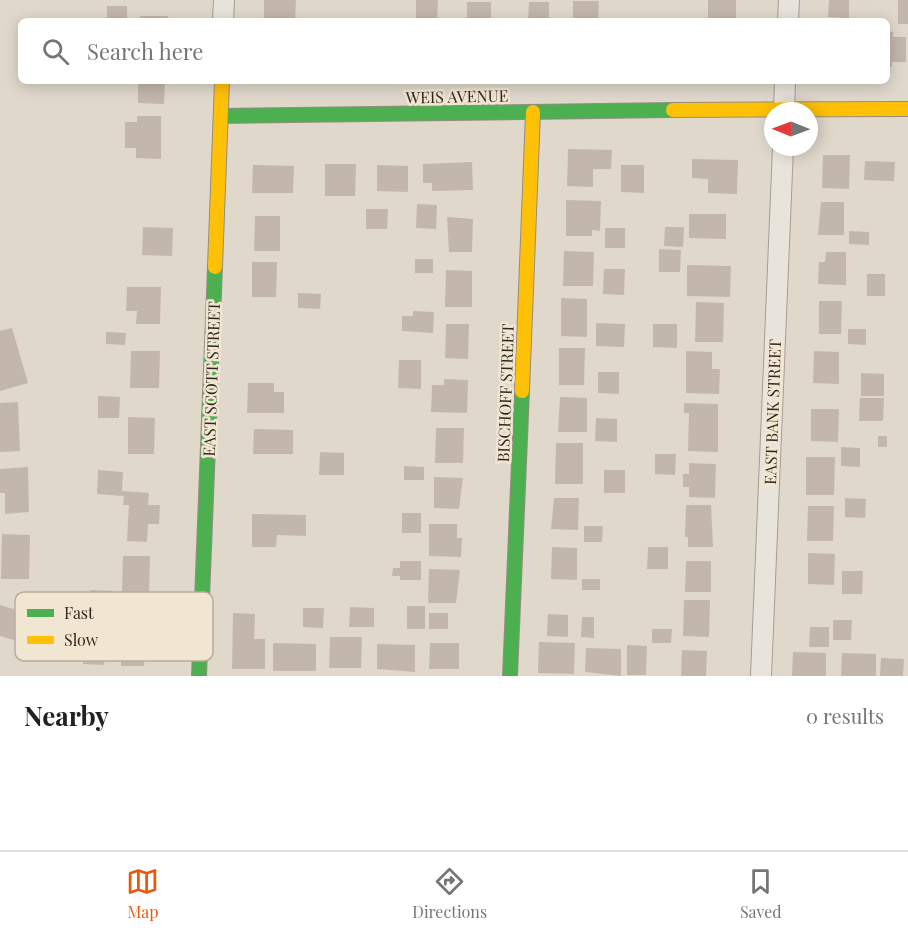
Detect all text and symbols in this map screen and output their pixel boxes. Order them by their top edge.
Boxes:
search box [18,18,890,84]
icon: search [39,35,72,68]
text: Search here [87,36,203,66]
street label: WEIS AVENUE [404,85,509,107]
north arrow [764,102,818,156]
street label: EAST SCOTT STREET [198,301,224,457]
street label: BISCHOFF STREET [492,323,518,463]
street label: EAST BANK STREET [759,339,785,485]
legend [15,592,213,661]
text: Fast [64,602,94,623]
text: Slow [64,629,99,650]
text: Nearby [24,698,109,733]
text: 0 results [806,702,884,729]
tab: Map [126,865,159,922]
tab: Directions [412,865,487,922]
tab: Saved [740,865,782,922]

